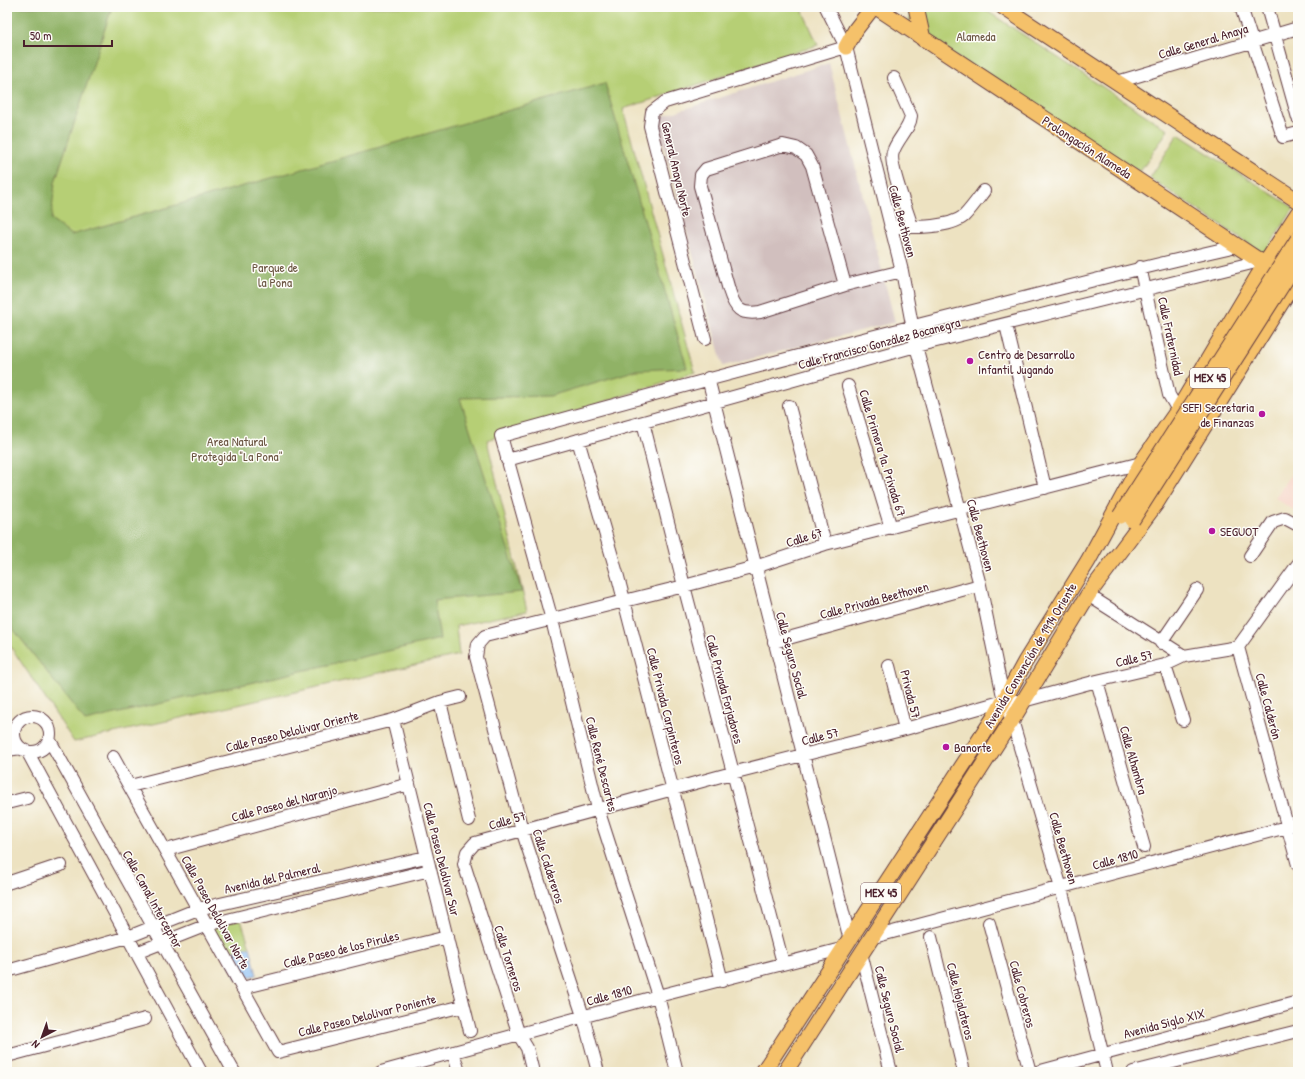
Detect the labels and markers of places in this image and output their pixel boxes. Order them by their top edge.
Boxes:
place label: Centro de Desarrollo Infantil Jugando [978,345,1075,378]
marker: Centro de Desarrollo Infantil Jugando [965,356,975,366]
place label: SEFI Secretaria de Finanzas [1182,398,1254,431]
marker: SEFI Secretaria de Finanzas [1257,409,1267,419]
place label: SEGUOT [1220,522,1259,540]
marker: SEGUOT [1207,526,1217,536]
place label: Banorte [954,738,991,756]
marker: Banorte [941,742,951,752]

